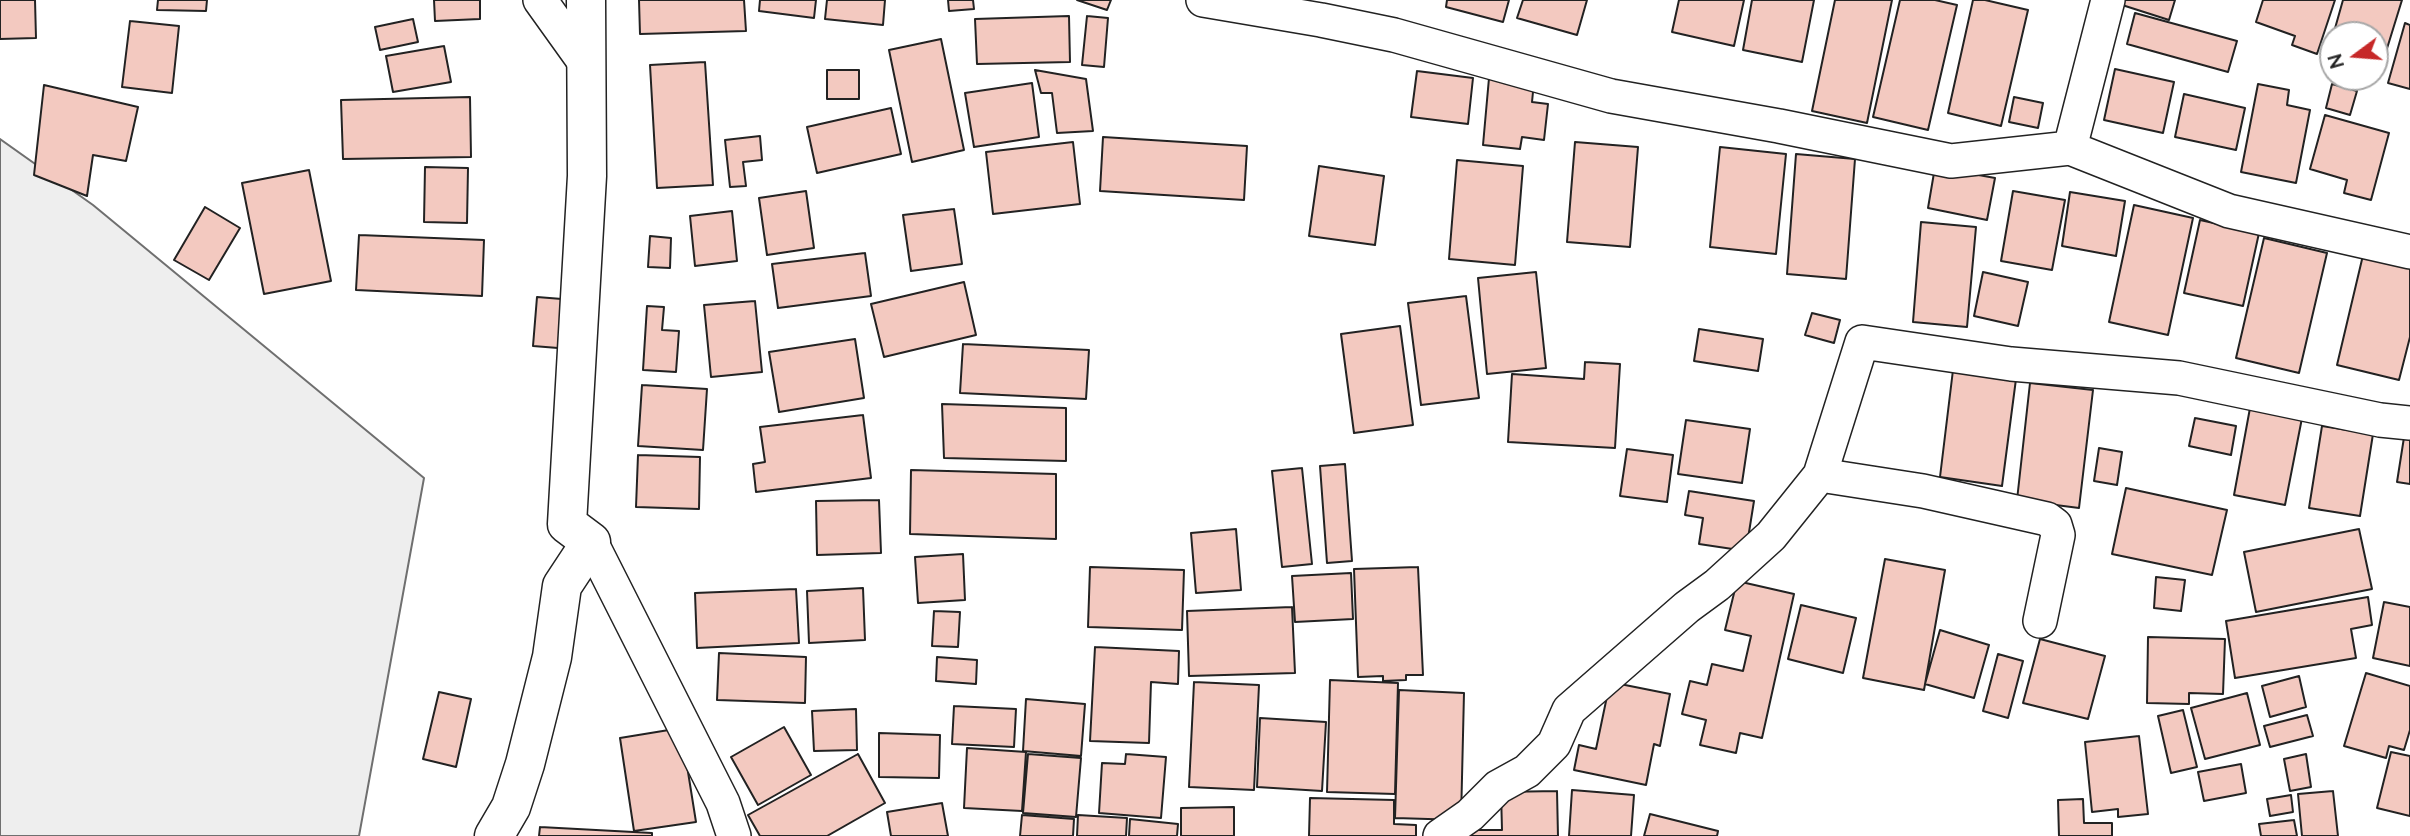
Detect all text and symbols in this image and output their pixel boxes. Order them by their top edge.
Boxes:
north arrow [2319,21,2389,91]
text: N [2322,51,2349,71]

